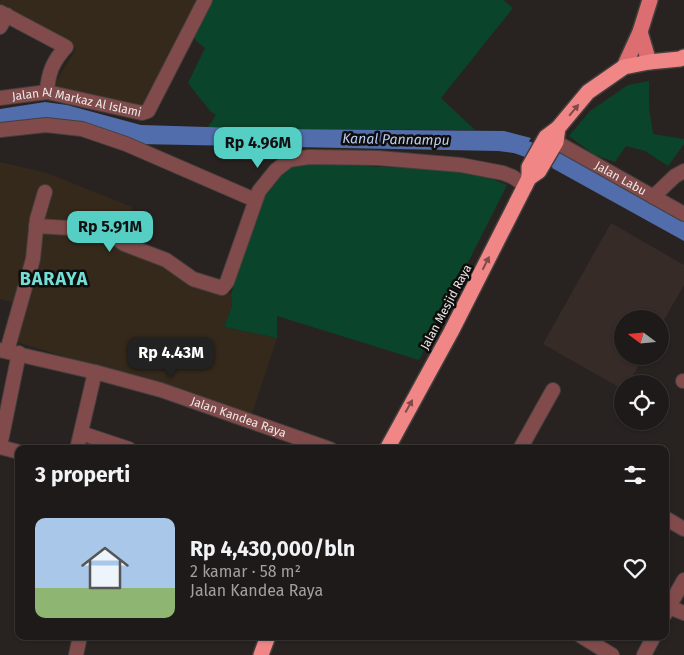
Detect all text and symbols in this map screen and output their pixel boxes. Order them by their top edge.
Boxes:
street label: Jalan Al Markaz Al Islami [11,85,143,120]
one-way arrow [568,104,579,116]
pin: Rp 4.96M [206,126,310,169]
water label: Kanal Pannampu [342,130,450,149]
text: Rp 4.96M [225,133,291,152]
street label: Jalan Labu [592,158,649,198]
pin: Rp 5.91M [58,210,162,253]
text: Rp 5.91M [78,217,142,236]
one-way arrow [482,255,490,270]
street label: Jalan Mesjid Raya [418,262,474,352]
district label: BARAYA [20,268,88,290]
north arrow [614,310,669,365]
map controls [614,310,669,430]
pin: Rp 4.43M [119,336,223,379]
text: Rp 4.43M [138,343,204,362]
button: locate [614,375,669,430]
street label: Jalan Kandea Raya [189,394,288,440]
one-way arrow [405,399,414,412]
icon: filters [621,461,649,489]
text: 3 properti [35,462,130,488]
text: Rp 4,430,000/bln [190,536,355,562]
icon: home [75,538,135,598]
icon: heart [621,554,649,582]
text: 2 kamar · 58 m² [190,562,301,581]
text: Jalan Kandea Raya [190,581,323,600]

